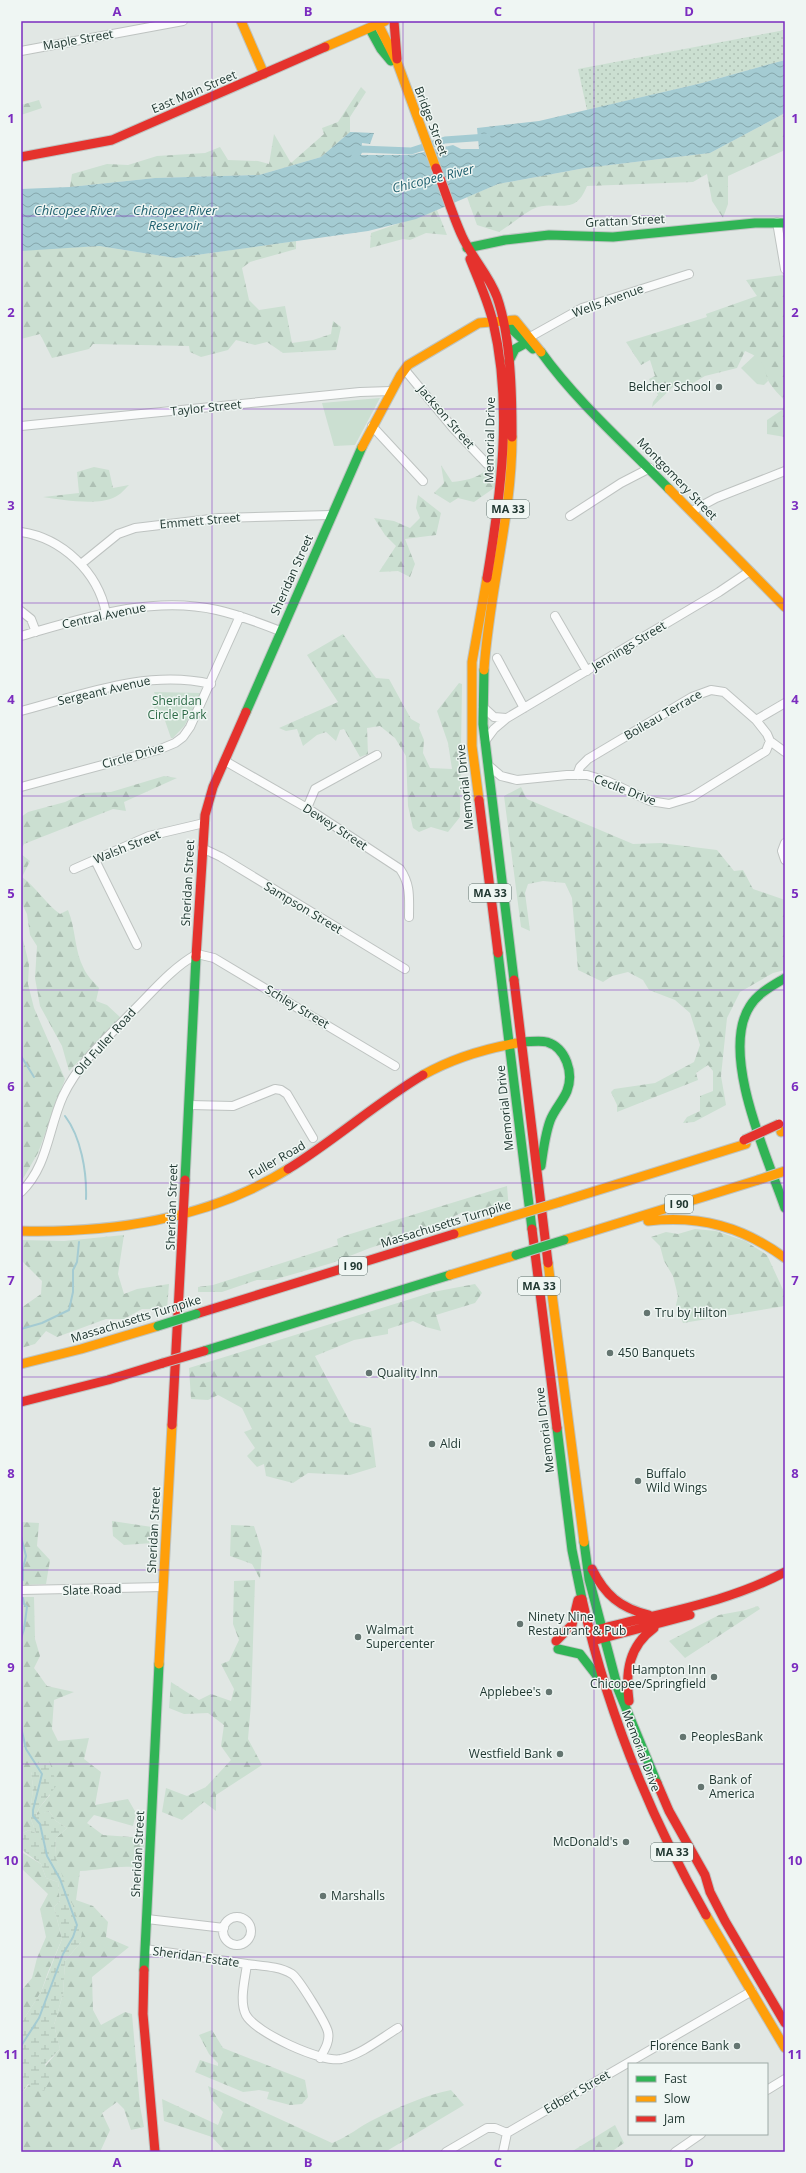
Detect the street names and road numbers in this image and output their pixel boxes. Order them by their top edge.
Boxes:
street label: Maple Street [41,25,114,54]
street label: East Main Street [149,66,239,117]
street label: Bridge Street [410,84,452,158]
street label: Grattan Street [585,210,665,231]
street label: Wells Avenue [570,280,646,321]
street label: Jackson Street [413,381,479,452]
street label: Taylor Street [170,395,242,420]
street label: Memorial Drive [480,397,499,483]
street label: Montgomery Street [633,434,721,524]
road number: MA 33 [487,500,529,518]
street label: Emmett Street [159,509,241,532]
street label: Sheridan Street [266,532,317,618]
street label: Central Avenue [60,598,148,633]
street label: Jennings Street [588,617,669,675]
street label: Sergeant Avenue [56,672,152,709]
street label: Boileau Terrace [621,685,705,744]
street label: Circle Drive [100,739,166,772]
street label: Memorial Drive [452,743,477,831]
street label: Cecile Drive [592,770,659,809]
street label: Dewey Street [300,799,371,854]
street label: Walsh Street [91,825,163,868]
street label: Sheridan Street [177,839,198,927]
street label: Sampson Street [261,877,346,938]
road number: MA 33 [469,884,511,902]
street label: Schley Street [262,981,333,1032]
street label: Old Fuller Road [70,1004,140,1079]
street label: Memorial Drive [492,1064,517,1152]
street label: Fuller Road [245,1136,308,1183]
street label: Sheridan Street [161,1163,182,1251]
road number: I 90 [665,1195,693,1213]
street label: Massachusetts Turnpike [379,1196,513,1251]
road number: I 90 [339,1257,367,1275]
road number: MA 33 [518,1277,560,1295]
street label: Massachusetts Turnpike [69,1291,203,1346]
street label: Memorial Drive [531,1386,558,1474]
street label: Sheridan Street [143,1486,164,1574]
street label: Slate Road [62,1580,122,1599]
street label: Memorial Drive [618,1708,665,1794]
street label: Sheridan Street [127,1810,148,1898]
road number: MA 33 [651,1843,693,1861]
street label: Sheridan Estate [152,1942,241,1971]
street label: Edbert Street [540,2066,613,2117]

